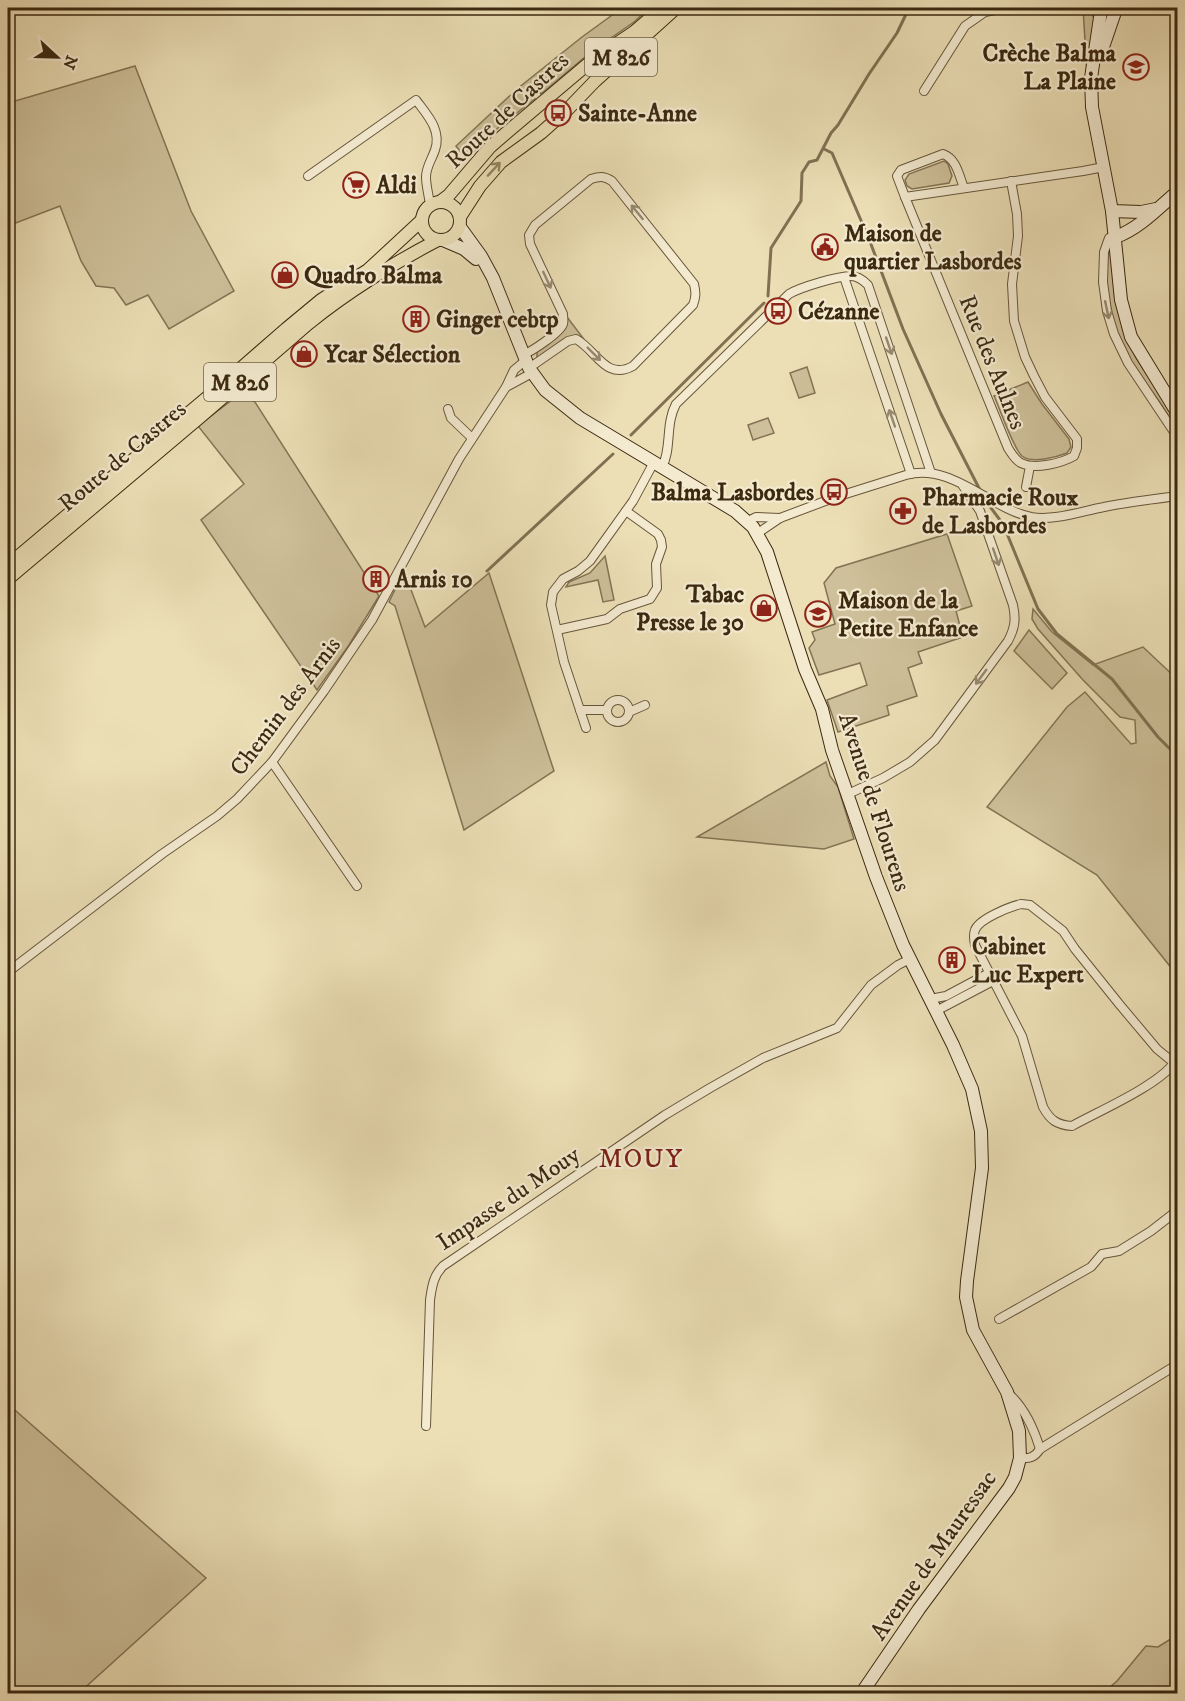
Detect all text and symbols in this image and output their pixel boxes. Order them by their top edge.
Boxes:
north arrow [27,27,87,87]
road number: M 826 [585,38,657,76]
place label: Crèche Balma La Plaine [983,39,1117,97]
street label: Route de Castres [440,46,576,175]
text: N [58,52,82,72]
school or university icon: Crèche Balma La Plaine [1121,52,1151,82]
bus stop icon: Sainte-Anne [543,98,573,128]
place label: Sainte-Anne [578,99,697,129]
one-way arrow [487,162,501,177]
supermarket icon: Aldi [341,170,371,200]
place label: Aldi [375,171,417,201]
one-way arrow [630,205,643,221]
place label: Maison de quartier Lasbordes [844,219,1022,277]
public building icon: Maison de quartier Lasbordes [810,232,840,262]
shop icon: Quadro Balma [270,260,300,290]
place label: Quadro Balma [304,261,443,291]
one-way arrow [541,270,553,288]
street label: Rue des Aulnes [952,291,1033,434]
bus stop icon: Cézanne [763,296,793,326]
place label: Cézanne [798,297,879,327]
one-way arrow [1102,300,1113,319]
building icon: Ginger cebtp [401,304,431,334]
place label: Ginger cebtp [436,305,558,335]
one-way arrow [884,336,895,355]
shop icon: Ycar Sélection [289,339,319,369]
place label: Ycar Sélection [323,340,461,370]
one-way arrow [587,347,602,362]
road number: M 826 [204,363,276,401]
street label: Route de Castres [53,395,193,519]
one-way arrow [886,409,897,428]
bus stop icon: Balma Lasbordes [819,477,849,507]
place label: Balma Lasbordes [651,478,814,508]
place label: Pharmacie Roux de Lasbordes [922,483,1079,541]
pharmacy icon: Pharmacie Roux de Lasbordes [888,496,918,526]
one-way arrow [991,547,1002,566]
building icon: Arnis 10 [361,564,391,594]
place label: Arnis 10 [394,565,473,595]
place label: Tabac Presse le 30 [636,580,745,638]
place label: Maison de la Petite Enfance [838,586,978,644]
shop icon: Tabac Presse le 30 [749,593,779,623]
school or university icon: Maison de la Petite Enfance [803,599,833,629]
street label: Chemin des Arnis [224,631,348,782]
one-way arrow [975,669,987,685]
street label: Avenue de Flourens [831,709,917,895]
place label: Cabinet Luc Expert [972,932,1084,990]
building icon: Cabinet Luc Expert [937,945,967,975]
street label: Impasse du Mouy [431,1140,586,1258]
district label: MOUY [599,1143,683,1176]
street label: Avenue de Mauressac [864,1465,1004,1646]

